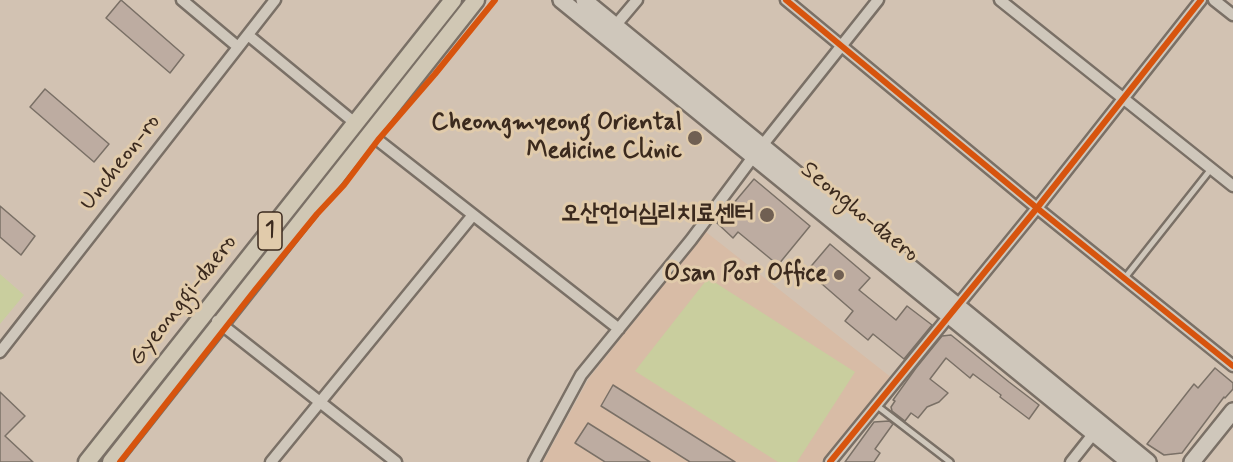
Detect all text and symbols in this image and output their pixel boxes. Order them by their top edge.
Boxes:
street label: Uncheon-ro [74,109,168,217]
place label: Cheongmyeong Oriental Medicine Clinic [431,110,682,166]
marker: Cheongmyeong Oriental Medicine Clinic [686,129,704,147]
street label: Seongho-daero [794,156,924,270]
place label: 오산언어심리치료센터 [561,201,754,229]
marker: 오산언어심리치료센터 [758,206,776,224]
road number: 1 [258,212,282,250]
street label: Gyeonggi-daero [124,230,244,372]
place label: Osan Post Office [664,261,827,289]
marker: Osan Post Office [832,268,846,282]

